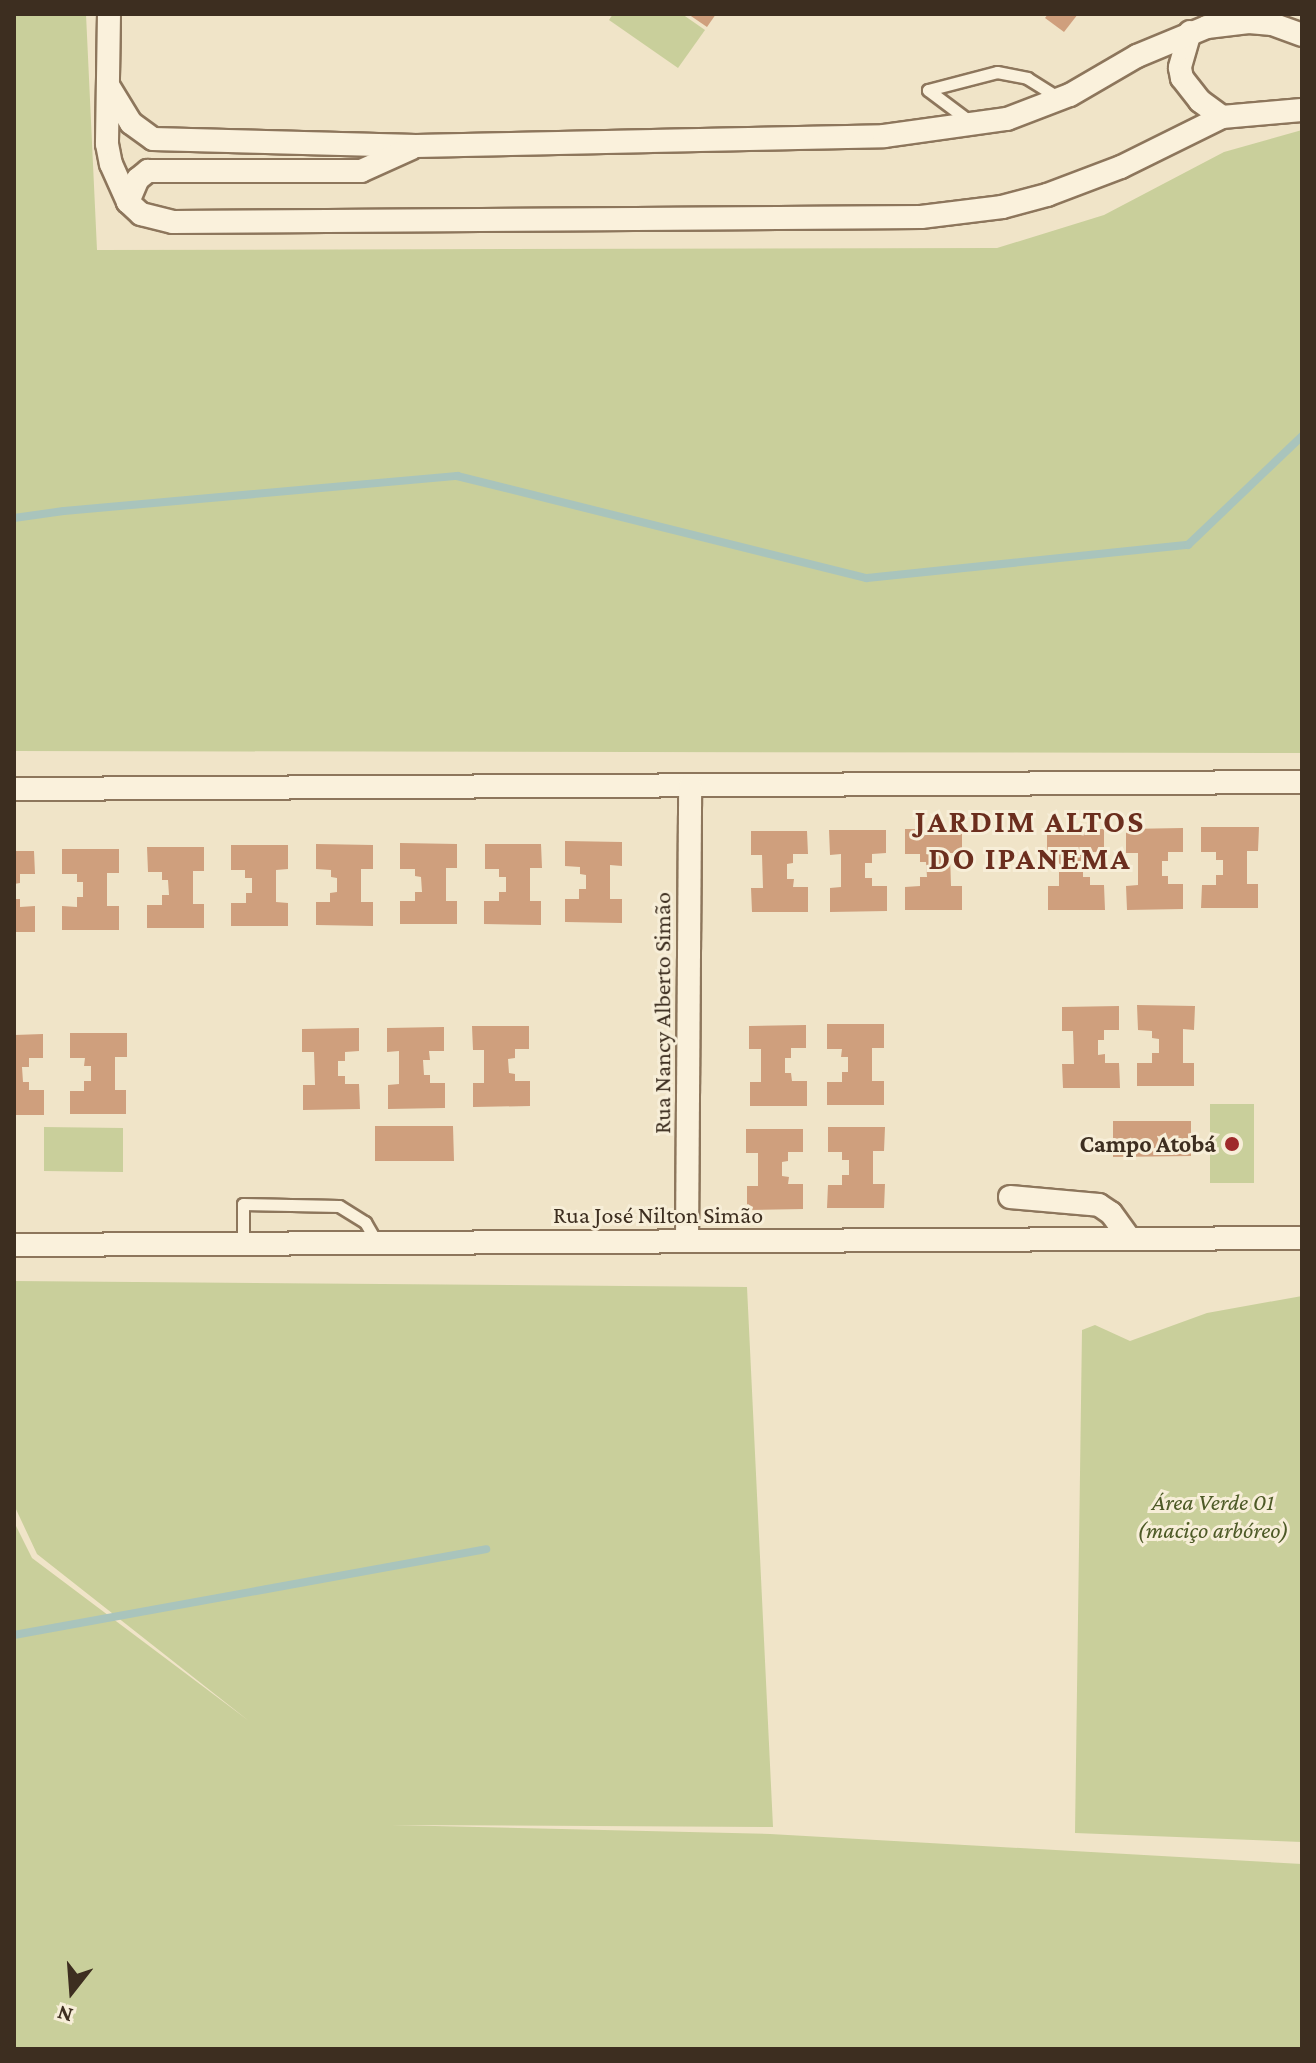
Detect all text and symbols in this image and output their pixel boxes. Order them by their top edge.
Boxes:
district label: JARDIM ALTOS DO IPANEMA [915,803,1145,878]
street label: Rua Nancy Alberto Simão [648,892,676,1134]
place label: Campo Atobá [1080,1130,1216,1158]
marker: Campo Atobá [1223,1135,1241,1153]
street label: Rua José Nilton Simão [553,1201,763,1229]
park label: Área Verde 01 (maciço arbóreo) [1137,1488,1289,1544]
north arrow [32,1951,112,2031]
text: N [54,2000,76,2029]

